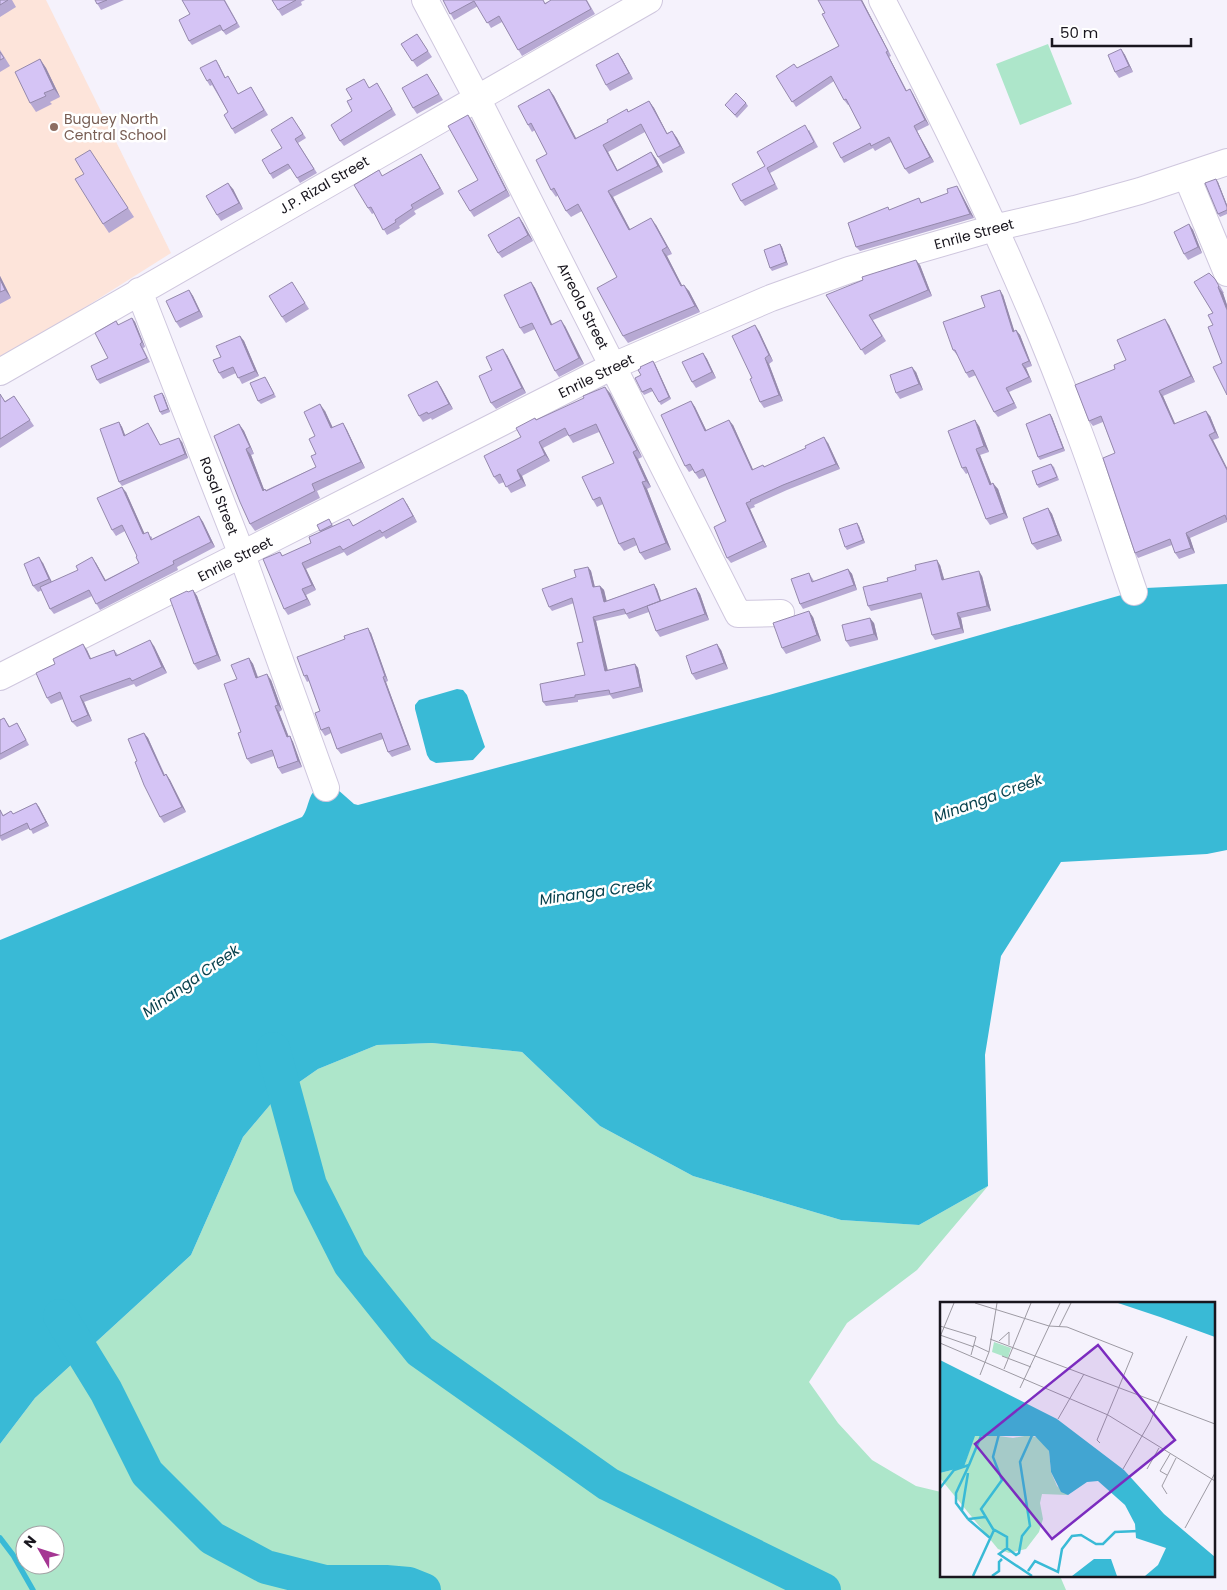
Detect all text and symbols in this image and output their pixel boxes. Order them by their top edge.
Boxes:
scale bar [1052,15,1191,47]
text: 50 m [1060,22,1098,43]
place label: Buguey North Central School [64,109,166,145]
marker: Buguey North Central School [48,121,60,133]
street label: J.P. Rizal Street [275,151,373,219]
street label: Enrile Street [932,214,1016,254]
street label: Arreola Street [552,259,614,353]
street label: Enrile Street [555,349,637,403]
street label: Rosal Street [195,454,243,538]
street label: Enrile Street [194,532,276,586]
water label: Minanga Creek [931,768,1046,827]
water label: Minanga Creek [538,873,655,910]
water label: Minanga Creek [138,939,245,1022]
inset map [940,1302,1214,1578]
north arrow [15,1525,65,1575]
text: N [19,1531,41,1552]

